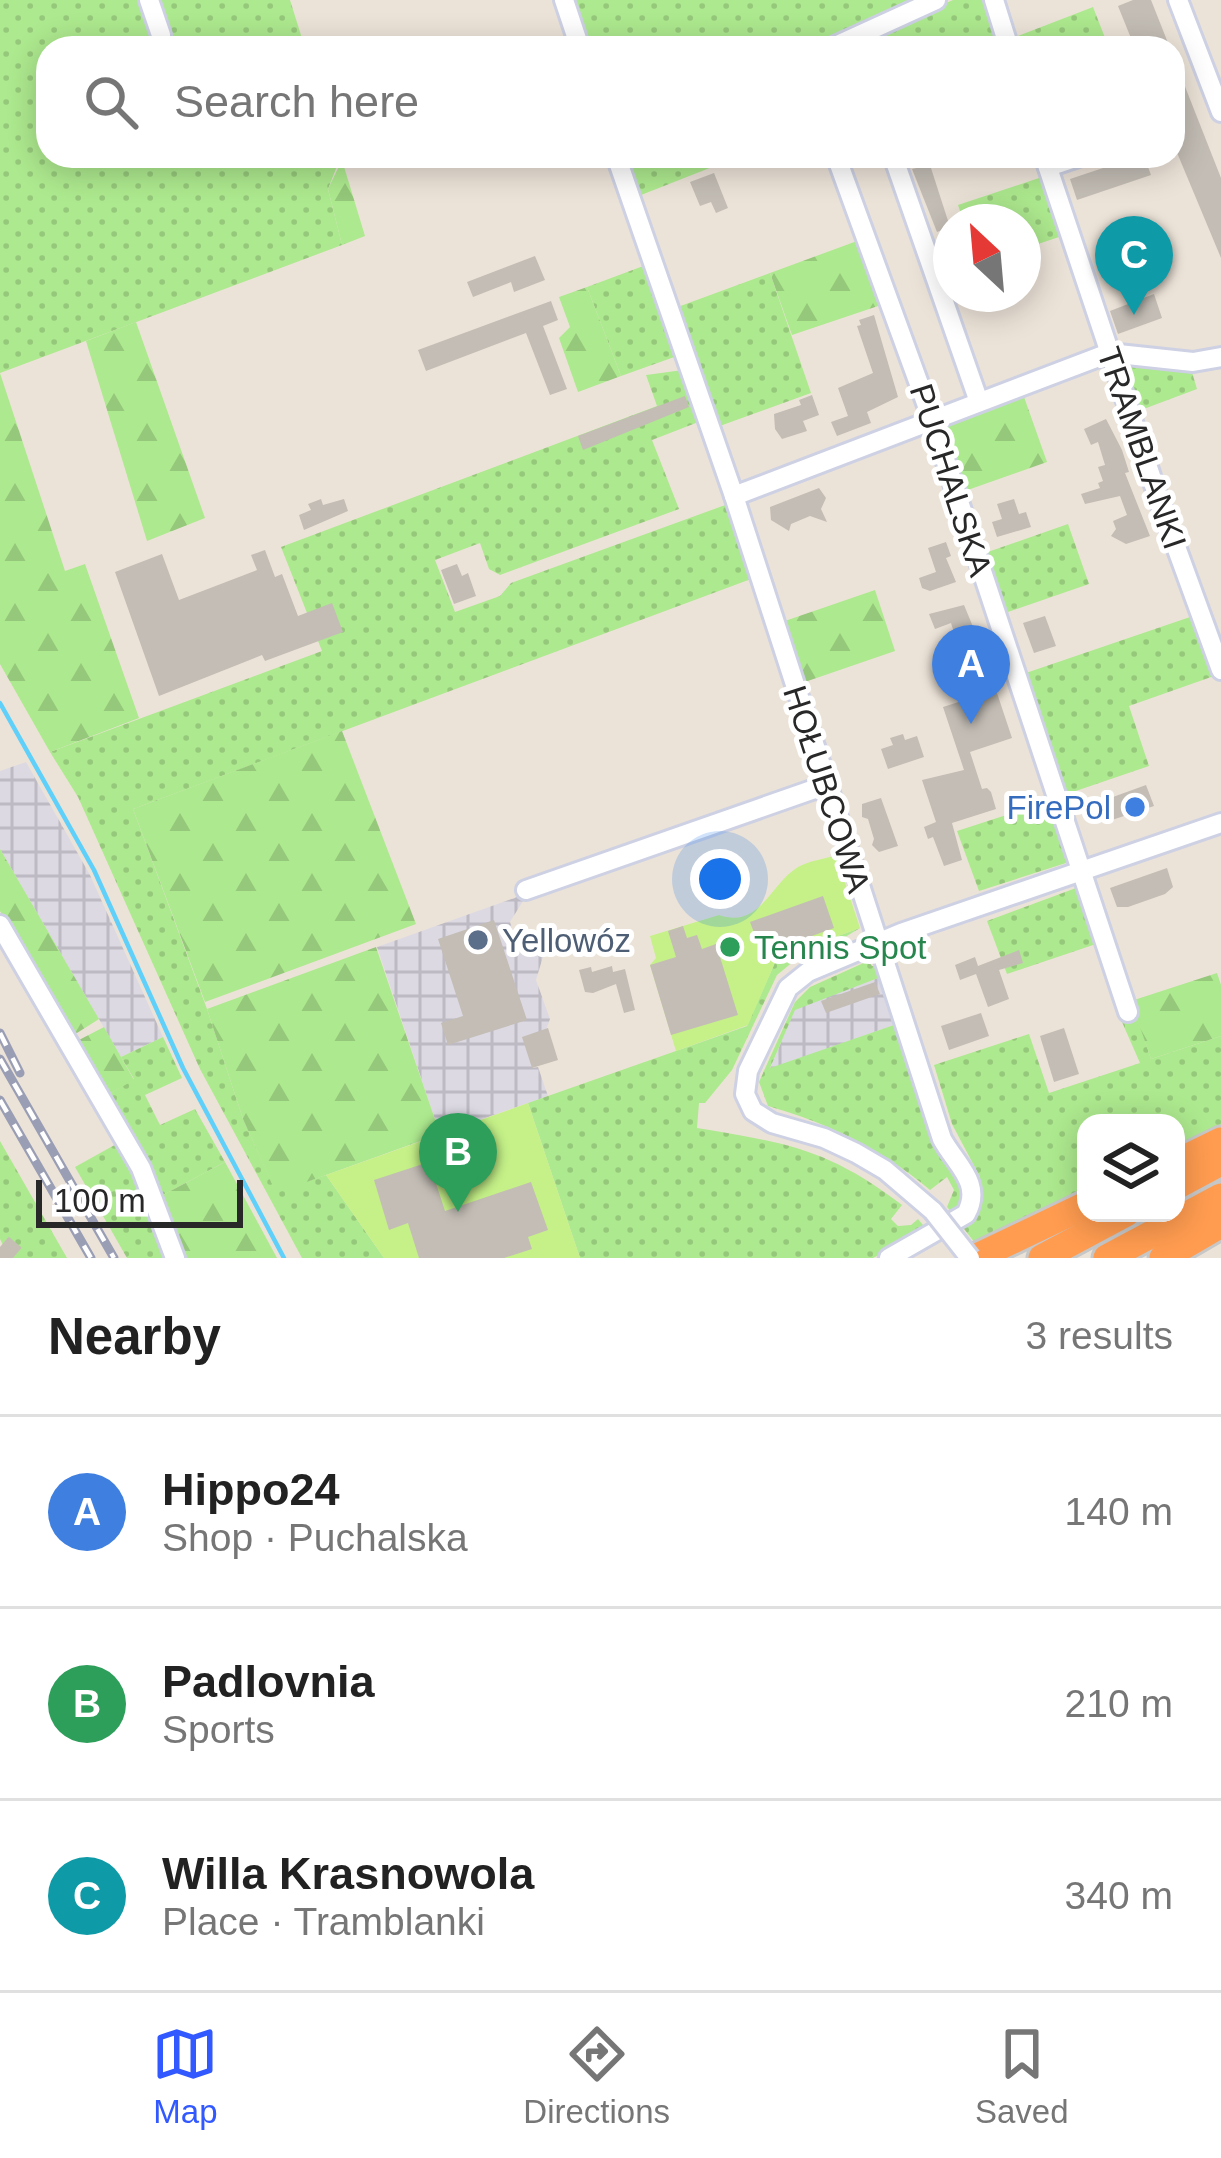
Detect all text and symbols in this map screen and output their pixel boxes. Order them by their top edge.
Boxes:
search box [36,36,1185,168]
icon: search [78,69,144,135]
text: Search here [174,76,419,127]
north arrow [933,204,1041,312]
pin: C [1095,216,1173,315]
street label: TRAMBLANKI [1090,342,1194,554]
street label: PUCHALSKA [903,379,999,581]
pin: A [932,625,1010,724]
street label: HOŁUBCOWA [776,681,878,897]
place label: FirePol [1006,789,1111,826]
marker: FirePol [1122,794,1148,820]
your location [690,849,750,909]
place label: Yellowóz [502,922,631,959]
marker: Yellowóz [465,927,491,953]
place label: Tennis Spot [754,929,926,966]
marker: Tennis Spot [717,934,743,960]
pin: B [419,1113,497,1212]
map controls [1077,1114,1185,1222]
button: layers [1077,1114,1185,1222]
scale bar [36,1174,243,1227]
text: 100 m [54,1182,146,1219]
text: Nearby [48,1308,221,1365]
text: 3 results [1026,1314,1173,1357]
text: Hippo24 [162,1464,340,1515]
text: A [73,1490,101,1533]
text: 140 m [1065,1490,1173,1533]
text: Shop · Puchalska [162,1516,468,1559]
text: Padlovnia [162,1656,375,1707]
text: B [73,1682,101,1725]
text: 210 m [1065,1682,1173,1725]
text: Sports [162,1708,275,1751]
text: Willa Krasnowola [162,1848,534,1899]
text: C [73,1874,101,1917]
text: 340 m [1065,1874,1173,1917]
text: Place · Tramblanki [162,1900,485,1943]
tab: Map [152,2021,218,2131]
tab: Directions [523,2021,670,2131]
tab: Saved [975,2021,1069,2131]

